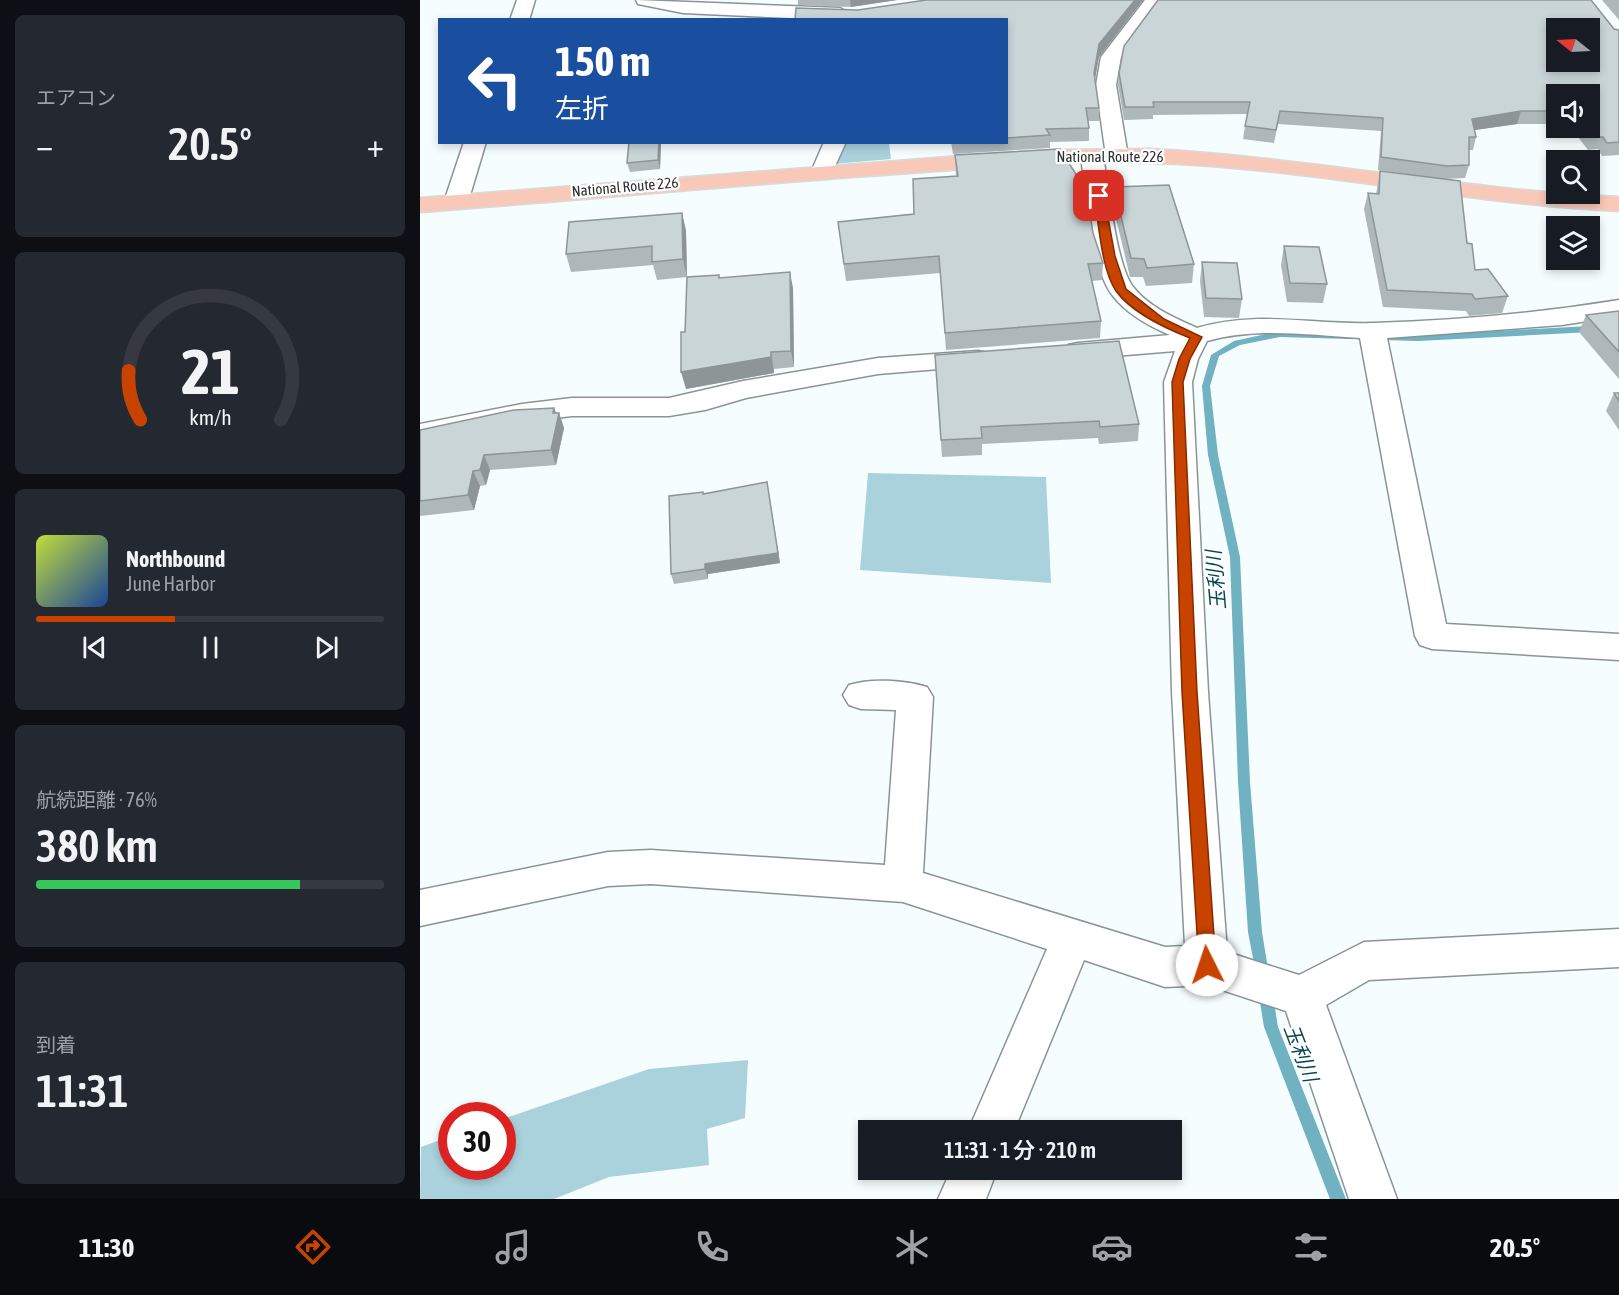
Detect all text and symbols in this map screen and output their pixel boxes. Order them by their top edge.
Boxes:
north arrow [1546,18,1600,72]
map controls [1546,18,1600,270]
text: 150 m [555,37,650,85]
icon: left [456,42,534,120]
button: sound [1546,84,1600,138]
text: エアコン [36,86,116,109]
text: 左折 [555,93,609,124]
text: 20.5° [168,118,252,170]
text: − [36,126,53,164]
text: + [367,126,384,164]
street label: National Route 226 [1057,148,1163,165]
button: search [1546,150,1600,204]
pin [1073,170,1124,221]
street label: National Route 226 [571,173,679,200]
icon: arrive [1082,179,1115,212]
button: layers [1546,216,1600,270]
text: 21 [181,336,239,407]
text: km/h [189,405,231,430]
text: Northbound [126,546,225,572]
water label: 玉利川 [1201,547,1230,611]
text: June Harbor [126,572,215,595]
icon: previous [78,631,111,664]
icon: pause [194,631,227,664]
icon: next [310,631,343,664]
text: 航続距離 · 76% [36,788,157,811]
text: 380 km [36,820,158,872]
position arrow [1175,933,1239,997]
water label: 玉利川 [1280,1021,1324,1087]
text: 到着 [36,1033,76,1056]
text: 11:31 [36,1065,129,1117]
speed limit sign: 30 [438,1102,516,1180]
text: 11:31 · 1 分 · 210 m [944,1137,1096,1163]
icon: directions [292,1226,334,1268]
icon: music [492,1226,534,1268]
icon: phone [691,1226,733,1268]
icon: climate [891,1226,933,1268]
icon: car [1091,1226,1133,1268]
icon: filters [1290,1226,1332,1268]
text: 11:30 [79,1232,134,1263]
text: 20.5° [1490,1232,1540,1263]

